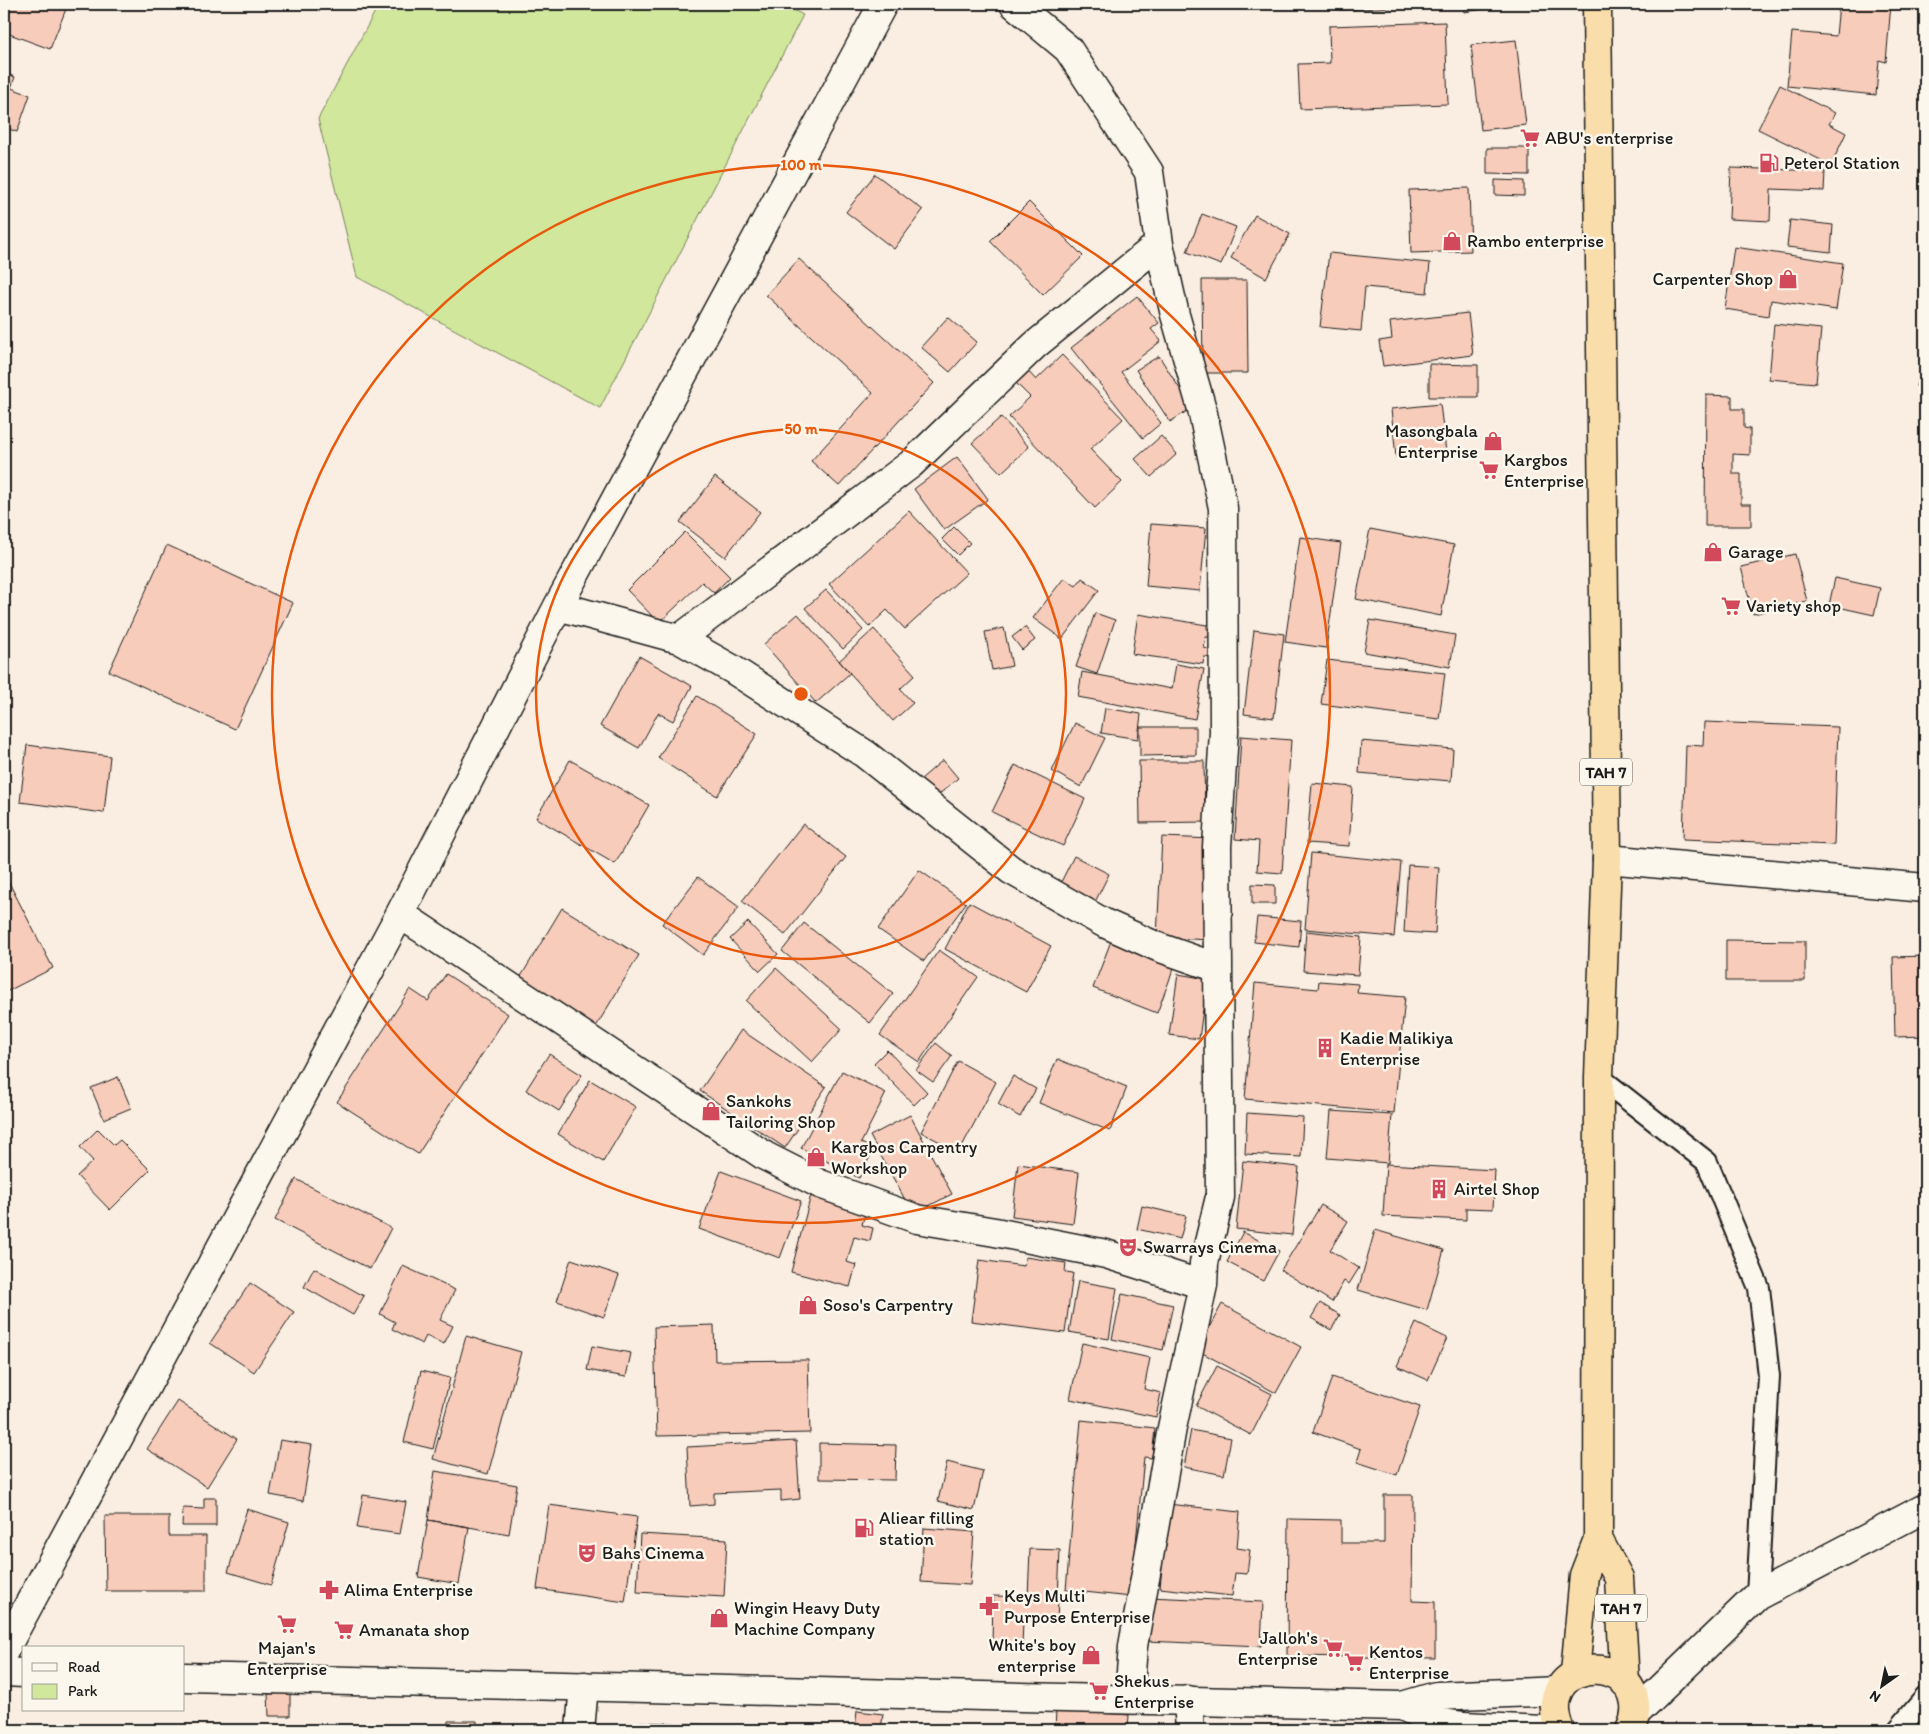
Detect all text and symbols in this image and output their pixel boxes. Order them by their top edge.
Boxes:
supermarket icon: ABU's enterprise [1519,127,1541,149]
place label: ABU's enterprise [1545,127,1673,149]
fuel station icon: Peterol Station [1758,152,1780,174]
place label: Peterol Station [1784,152,1900,174]
text: 100 m [780,156,822,174]
shop icon: Rambo enterprise [1441,230,1463,252]
place label: Rambo enterprise [1467,230,1604,252]
place label: Carpenter Shop [1653,268,1773,290]
shop icon: Carpenter Shop [1777,268,1799,290]
text: 50 m [784,420,818,438]
place label: Masongbala Enterprise [1385,420,1479,463]
shop icon: Masongbala Enterprise [1482,430,1504,452]
place label: Kargbos Enterprise [1504,449,1584,492]
supermarket icon: Kargbos Enterprise [1478,459,1500,481]
shop icon: Garage [1702,541,1724,563]
place label: Garage [1728,541,1784,563]
supermarket icon: Variety shop [1720,595,1742,617]
place label: Variety shop [1746,595,1841,617]
centre of rings [792,685,810,703]
road number: TAH 7 [1580,759,1632,786]
place label: Kadie Malikiya Enterprise [1340,1027,1454,1070]
building icon: Kadie Malikiya Enterprise [1314,1037,1336,1059]
place label: Sankohs Tailoring Shop [726,1090,835,1133]
shop icon: Sankohs Tailoring Shop [700,1100,722,1122]
place label: Kargbos Carpentry Workshop [831,1136,978,1179]
shop icon: Kargbos Carpentry Workshop [805,1146,827,1168]
building icon: Airtel Shop [1428,1178,1450,1200]
place label: Airtel Shop [1454,1178,1540,1200]
theatre icon: Swarrays Cinema [1117,1236,1139,1258]
place label: Swarrays Cinema [1143,1236,1277,1258]
shop icon: Soso's Carpentry [797,1294,819,1316]
place label: Soso's Carpentry [823,1294,954,1316]
place label: Aliear filling station [879,1507,975,1550]
fuel station icon: Aliear filling station [853,1517,875,1539]
theatre icon: Bahs Cinema [576,1542,598,1564]
place label: Bahs Cinema [602,1542,705,1564]
pharmacy icon: Alima Enterprise [318,1579,340,1601]
place label: Alima Enterprise [344,1579,473,1601]
place label: Keys Multi Purpose Enterprise [1004,1585,1150,1628]
pharmacy icon: Keys Multi Purpose Enterprise [978,1595,1000,1617]
road number: TAH 7 [1595,1595,1647,1622]
place label: Wingin Heavy Duty Machine Company [734,1597,880,1640]
shop icon: Wingin Heavy Duty Machine Company [708,1607,730,1629]
supermarket icon: Majan's Enterprise [276,1613,298,1635]
supermarket icon: Amanata shop [333,1619,355,1641]
place label: Amanata shop [359,1619,470,1641]
place label: Jalloh's Enterprise [1238,1627,1318,1670]
place label: White's boy enterprise [989,1634,1077,1677]
place label: Majan's Enterprise [247,1637,327,1680]
supermarket icon: Jalloh's Enterprise [1322,1637,1344,1659]
place label: Kentos Enterprise [1369,1641,1449,1684]
shop icon: White's boy enterprise [1080,1644,1102,1666]
legend [22,1646,185,1712]
supermarket icon: Kentos Enterprise [1343,1651,1365,1673]
text: Road [68,1658,101,1676]
north arrow [1856,1662,1906,1712]
place label: Shekus Enterprise [1114,1670,1194,1713]
supermarket icon: Shekus Enterprise [1088,1680,1110,1702]
text: Park [68,1682,98,1700]
text: N [1867,1687,1884,1706]

